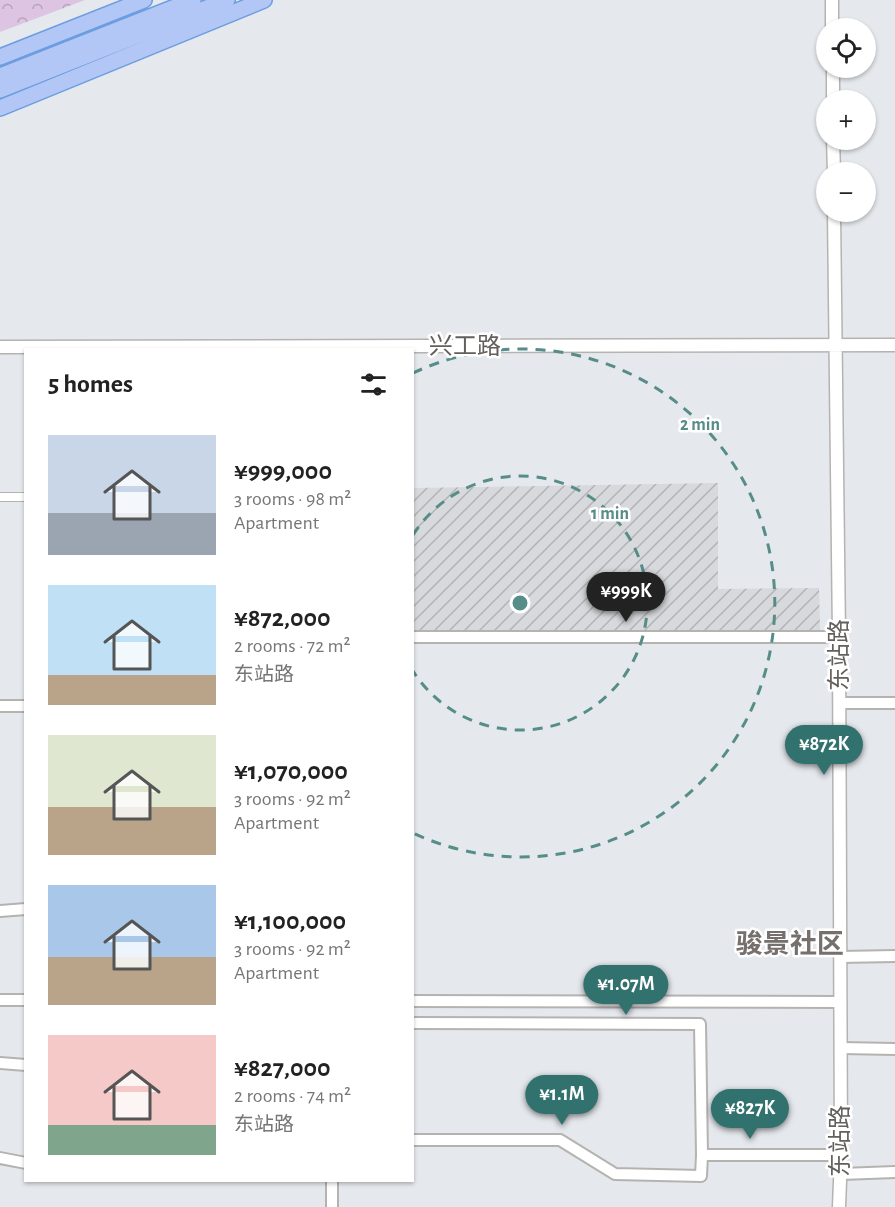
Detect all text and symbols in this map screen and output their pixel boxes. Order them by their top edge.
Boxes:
map controls [816,18,876,222]
button: locate [816,18,876,78]
button: + [816,90,876,150]
button: − [816,162,876,222]
street label: 兴工路 [429,333,501,359]
icon: filters [357,368,390,401]
text: 5 homes [48,371,133,397]
text: 2 min [680,416,720,434]
text: ¥999,000 [234,458,332,484]
icon: home [96,459,168,531]
text: 3 rooms · 98 m² [234,489,351,509]
text: 1 min [591,505,629,523]
text: Apartment [234,513,319,533]
pin: ¥999K [584,572,668,623]
text: ¥999K [600,581,652,601]
centre of rings [510,593,530,613]
text: ¥872,000 [234,605,331,631]
icon: home [96,609,168,681]
street label: 东站路 [826,619,852,691]
text: 2 rooms · 72 m² [234,636,351,656]
text: 东站路 [234,665,294,685]
pin: ¥872K [782,725,866,776]
text: ¥872K [799,734,849,754]
text: ¥1,070,000 [234,758,348,784]
icon: home [96,759,168,831]
text: 3 rooms · 92 m² [234,789,351,809]
text: Apartment [234,813,319,833]
text: ¥1,100,000 [234,908,346,934]
icon: home [96,909,168,981]
district label: 骏景社区 [736,929,844,958]
text: 3 rooms · 92 m² [234,939,351,959]
text: Apartment [234,963,319,983]
pin: ¥1.07M [577,965,675,1016]
text: ¥1.07M [597,974,655,994]
text: ¥827,000 [234,1055,331,1081]
icon: home [96,1059,168,1131]
pin: ¥1.1M [520,1075,604,1126]
text: ¥1.1M [539,1084,585,1104]
text: 2 rooms · 74 m² [234,1086,351,1106]
pin: ¥827K [708,1089,792,1140]
text: ¥827K [725,1098,775,1118]
street label: 东站路 [827,1105,853,1177]
text: 东站路 [234,1115,294,1135]

